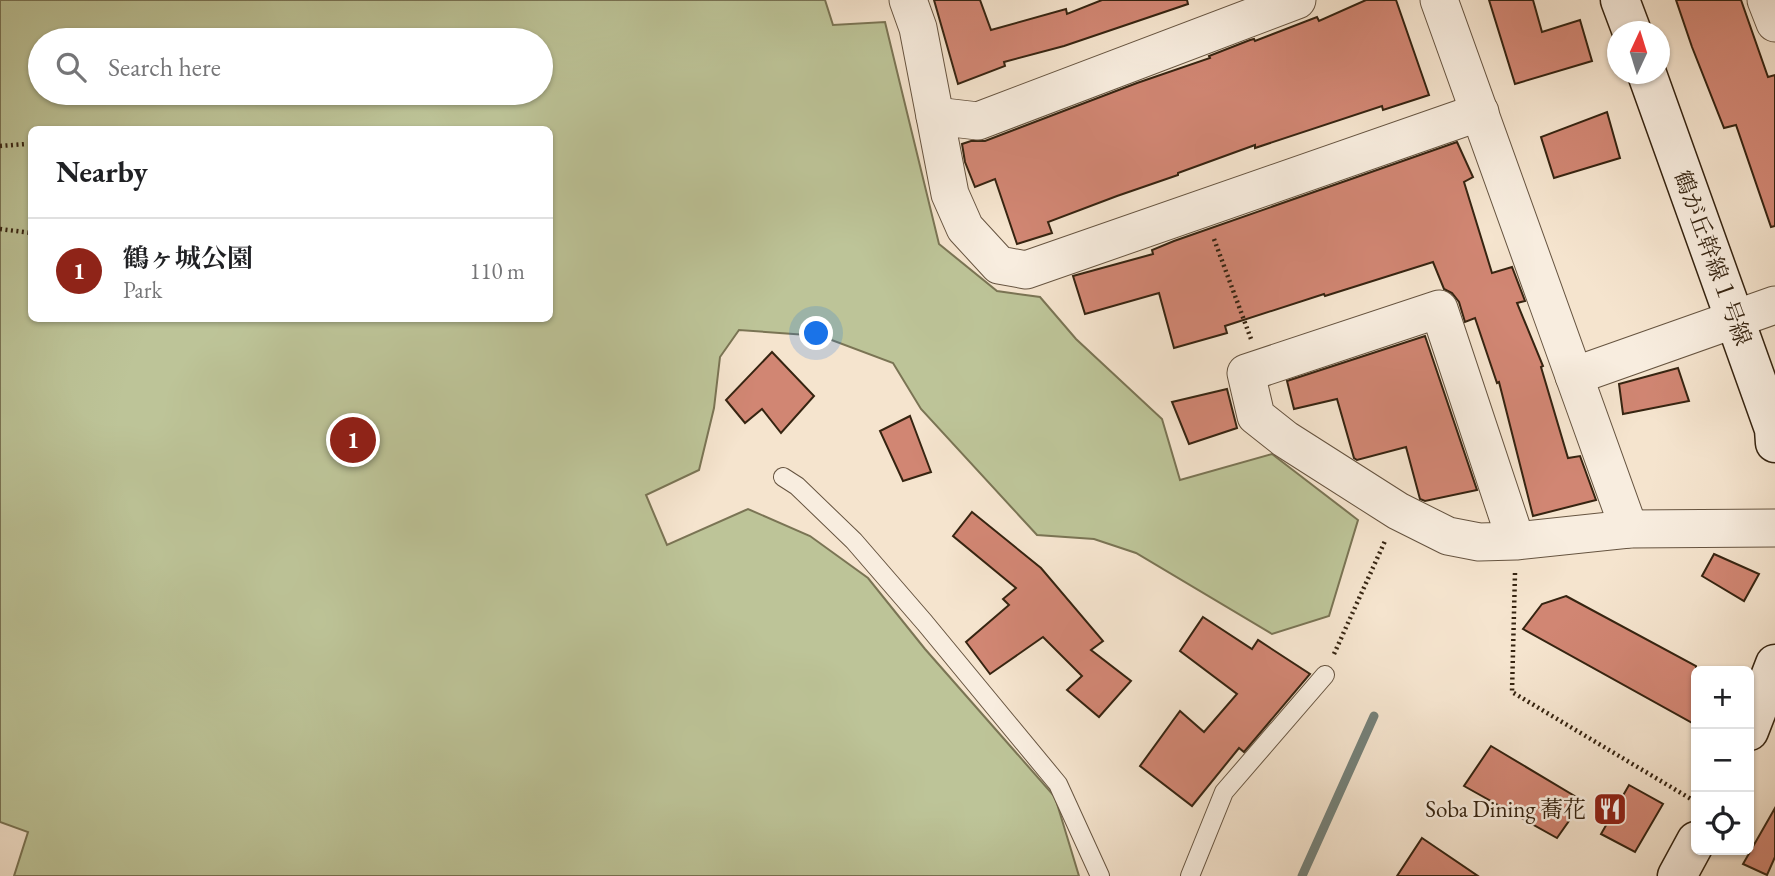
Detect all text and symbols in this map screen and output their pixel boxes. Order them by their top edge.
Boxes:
north arrow [1607,21,1670,84]
search box [28,28,553,105]
icon: search [52,48,90,86]
text: Search here [108,50,221,84]
text: Nearby [56,152,148,191]
street label: 鶴が丘幹線１号線 [1667,166,1759,350]
text: 鶴ヶ城公園 [123,241,253,275]
text: 1 [73,256,85,286]
text: 110 m [469,256,525,286]
text: Park [123,275,162,305]
your location [799,316,833,350]
pin: 1 [330,414,376,466]
map controls [1691,666,1754,855]
button: + [1691,666,1754,729]
button: − [1691,729,1754,792]
restaurant icon: Soba Dining 蕎花 [1591,790,1629,828]
button: locate [1691,792,1754,855]
place label: Soba Dining 蕎花 [1425,794,1586,824]

